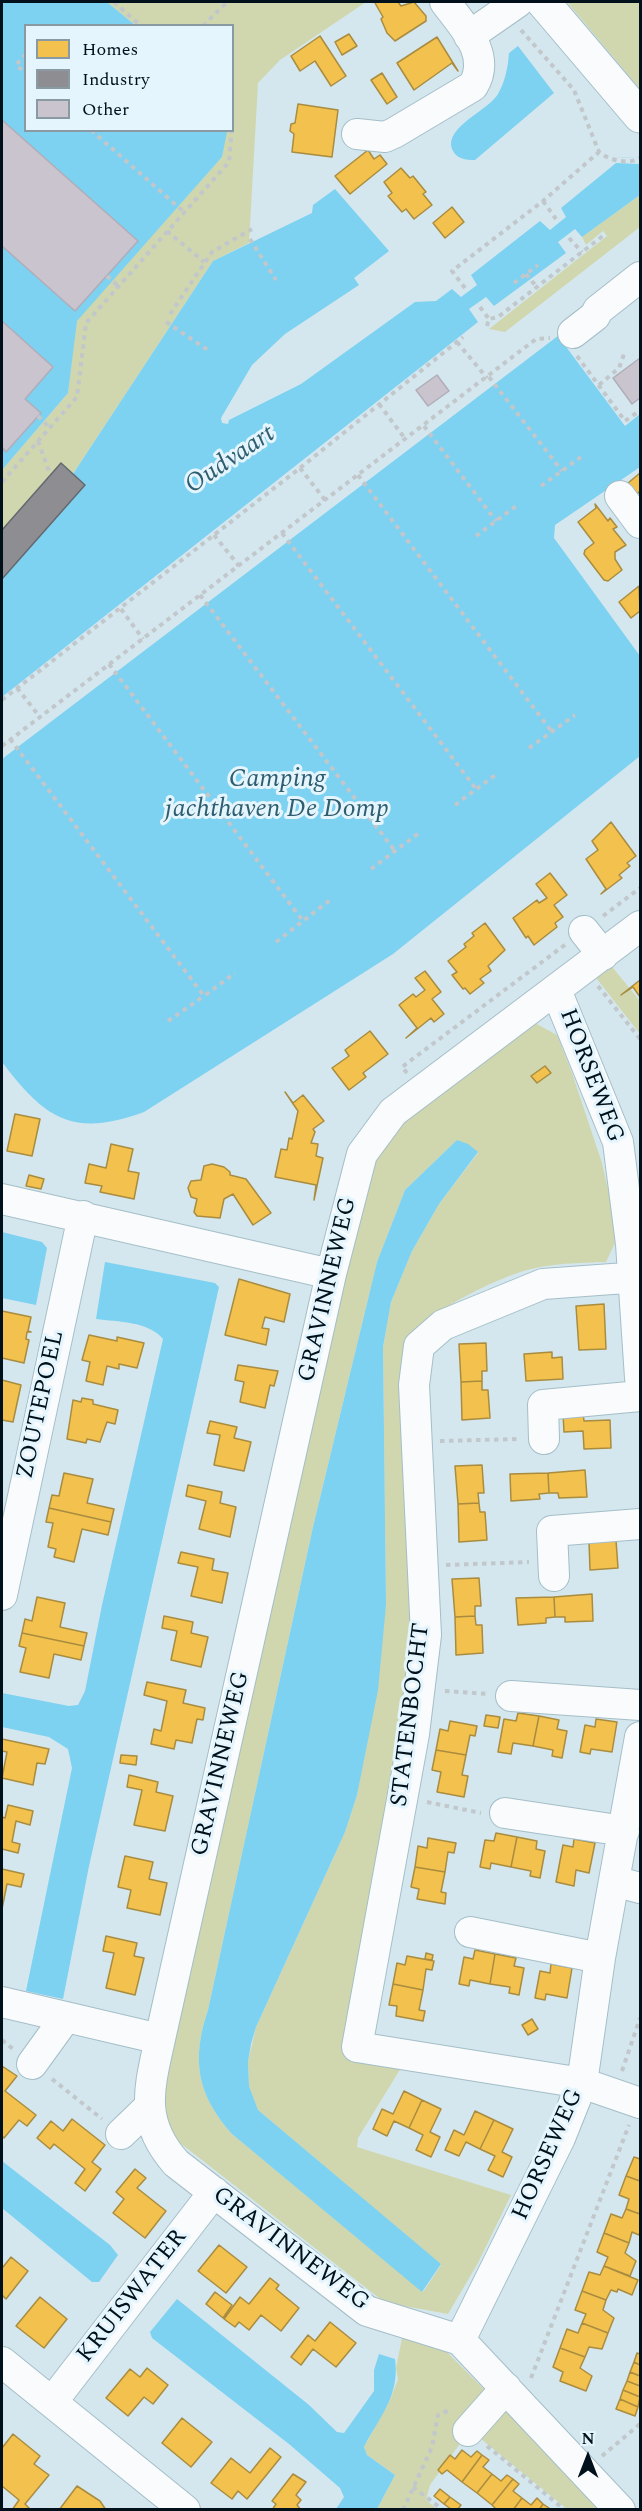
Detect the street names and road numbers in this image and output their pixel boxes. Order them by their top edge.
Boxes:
street label: HORSEWEG [551,1005,629,1147]
street label: GRAVINNEWEG [294,1195,364,1385]
street label: ZOUTEPOEL [12,1328,72,1482]
street label: STATENBOCHT [386,1622,438,1808]
street label: GRAVINNEWEG [187,1669,257,1859]
street label: HORSEWEG [507,2085,591,2225]
street label: GRAVINNEWEG [206,2182,374,2318]
street label: KRUISWATER [72,2224,194,2370]

